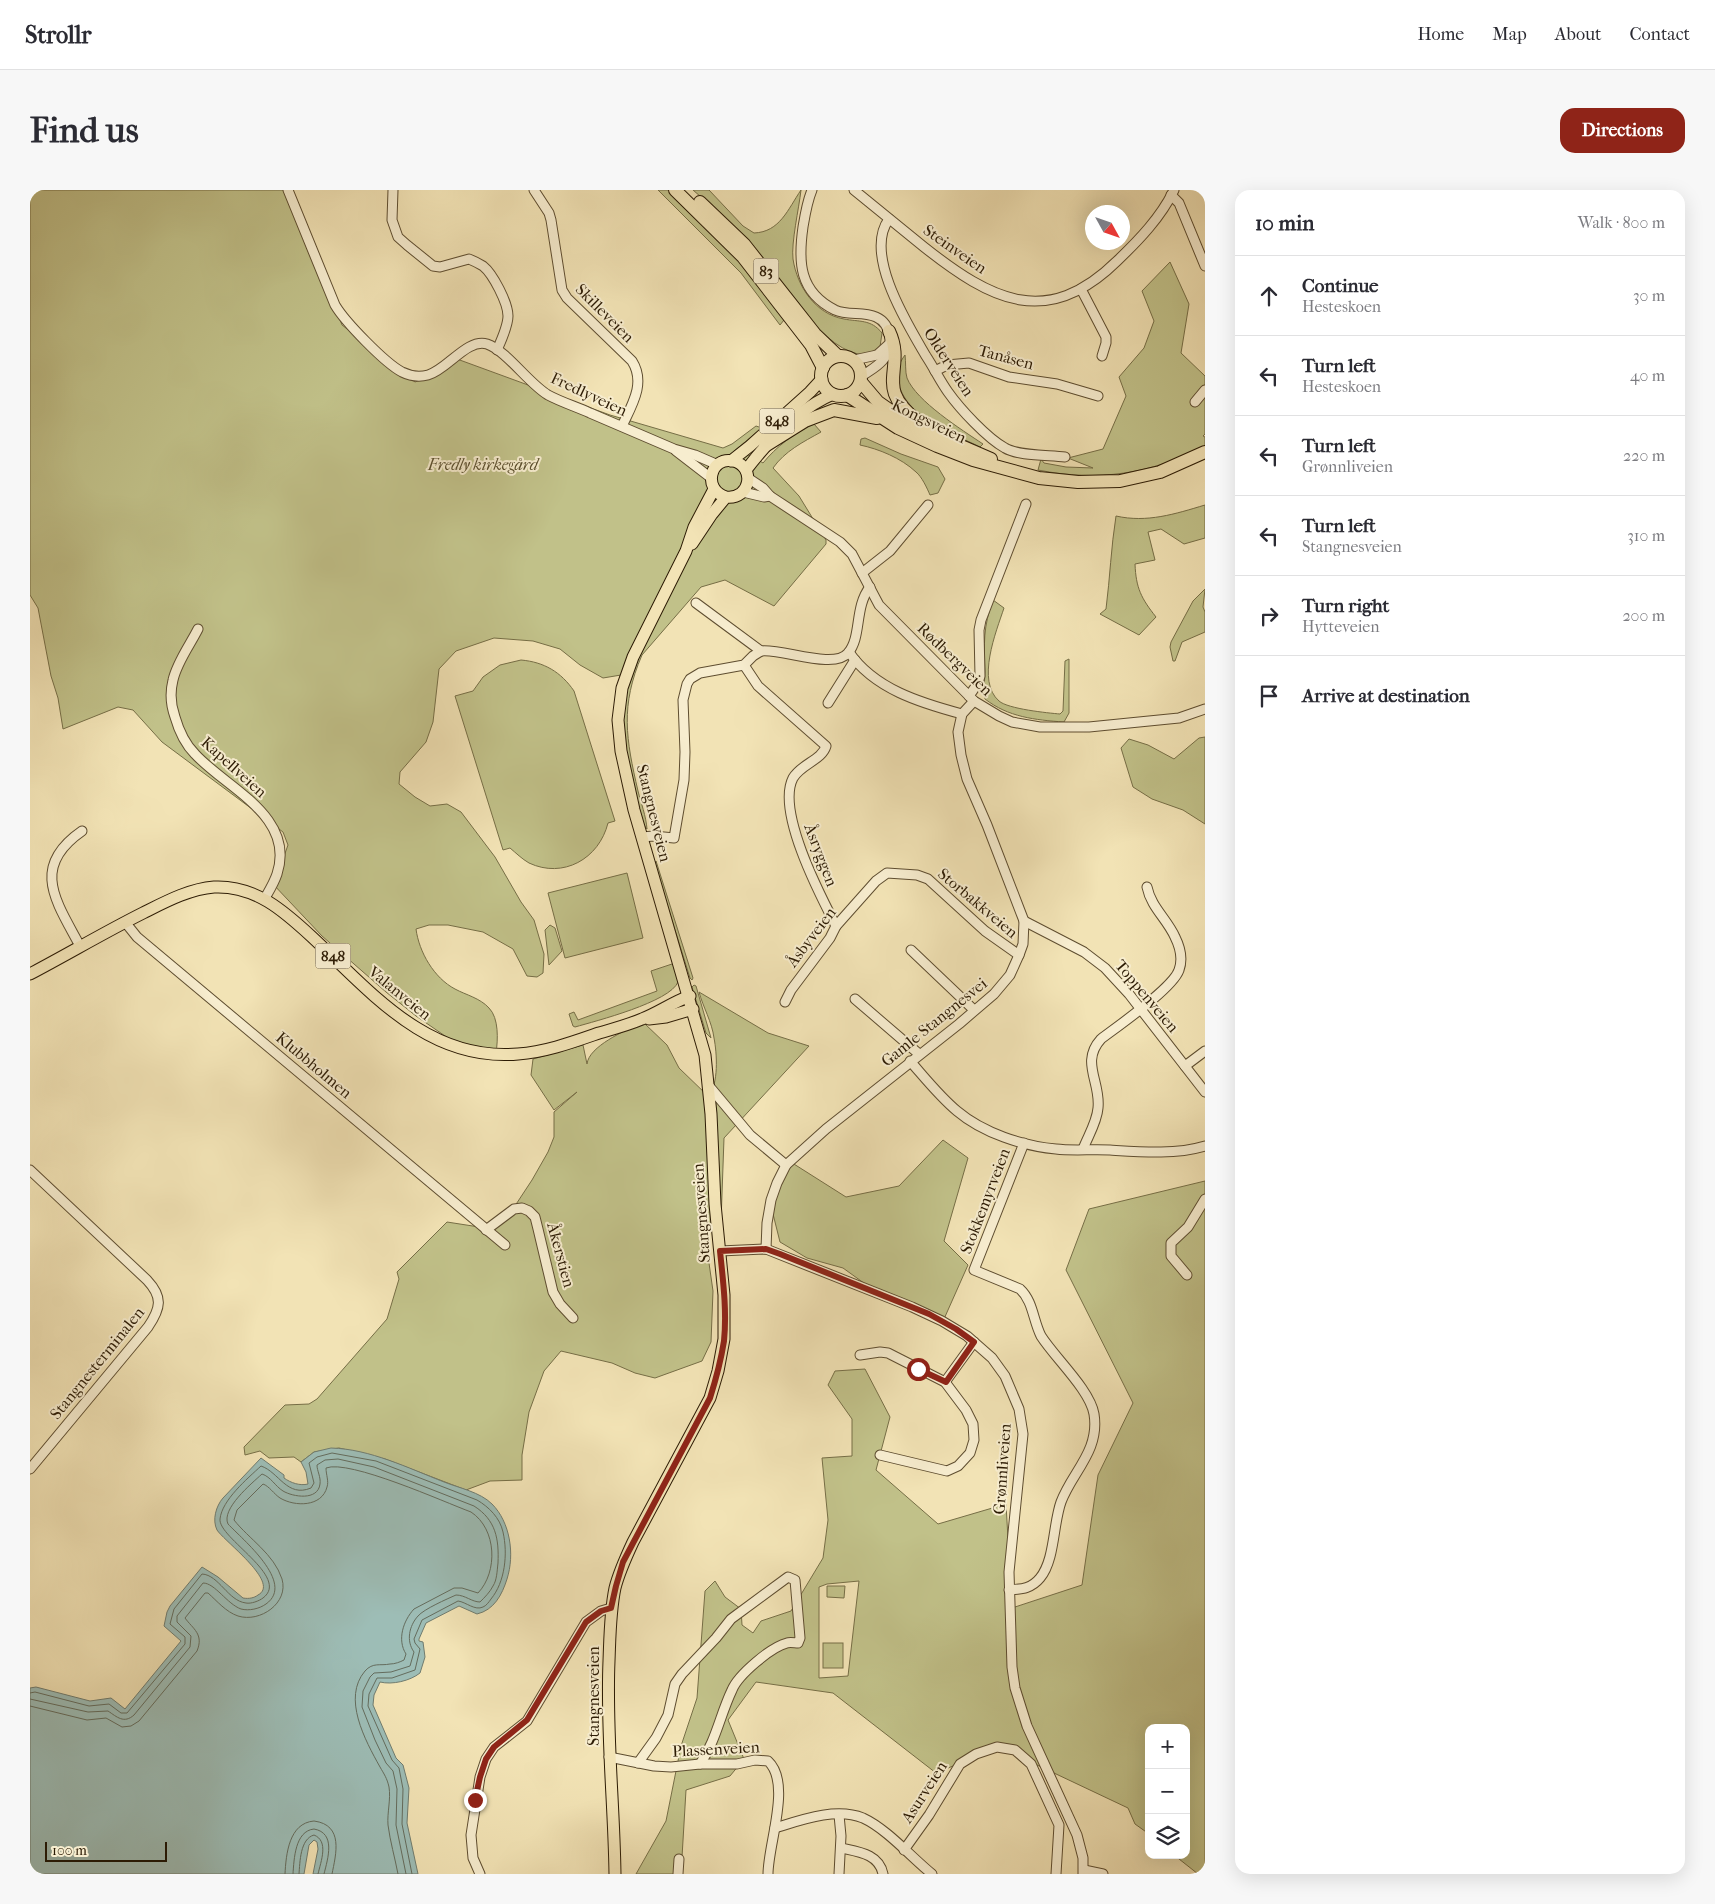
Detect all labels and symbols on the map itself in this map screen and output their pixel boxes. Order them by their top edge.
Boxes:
north arrow [1085,205,1130,250]
street label: Steinveien [920,220,991,278]
road number: 83 [754,258,778,284]
street label: Skilleveien [572,280,639,347]
street label: Olderveien [920,324,979,400]
street label: Tanåsen [976,340,1036,374]
street label: Fredlyveien [548,368,631,420]
street label: Kongsveien [889,395,970,447]
road number: 848 [760,408,794,434]
park label: Fredly kirkegård [427,455,540,474]
street label: Rødbergveien [913,618,997,700]
street label: Kapellveien [197,733,271,802]
street label: Stangnesveien [633,762,675,864]
street label: Åsryggen [800,820,843,890]
street label: Storbakkveien [934,864,1022,942]
street label: Åsbyveien [781,902,840,972]
road number: 848 [316,944,350,968]
street label: Toppenveien [1111,956,1183,1037]
street label: Valanveien [364,961,436,1024]
street label: Gamle Stangnesvei [877,973,991,1070]
street label: Klubbholmen [272,1028,356,1103]
street label: Stokkemyrveien [956,1145,1014,1257]
street label: Stangnesveien [688,1162,714,1263]
street label: Åkerstien [543,1219,580,1290]
street label: Stangnesterminalen [46,1302,149,1423]
route start [907,1358,930,1381]
street label: Grønnliveien [989,1422,1015,1515]
street label: Stangnesveien [584,1645,603,1746]
street label: Plassenveien [672,1737,761,1761]
street label: Asurveien [897,1757,951,1827]
route end [464,1789,487,1812]
scale bar [45,1839,168,1862]

